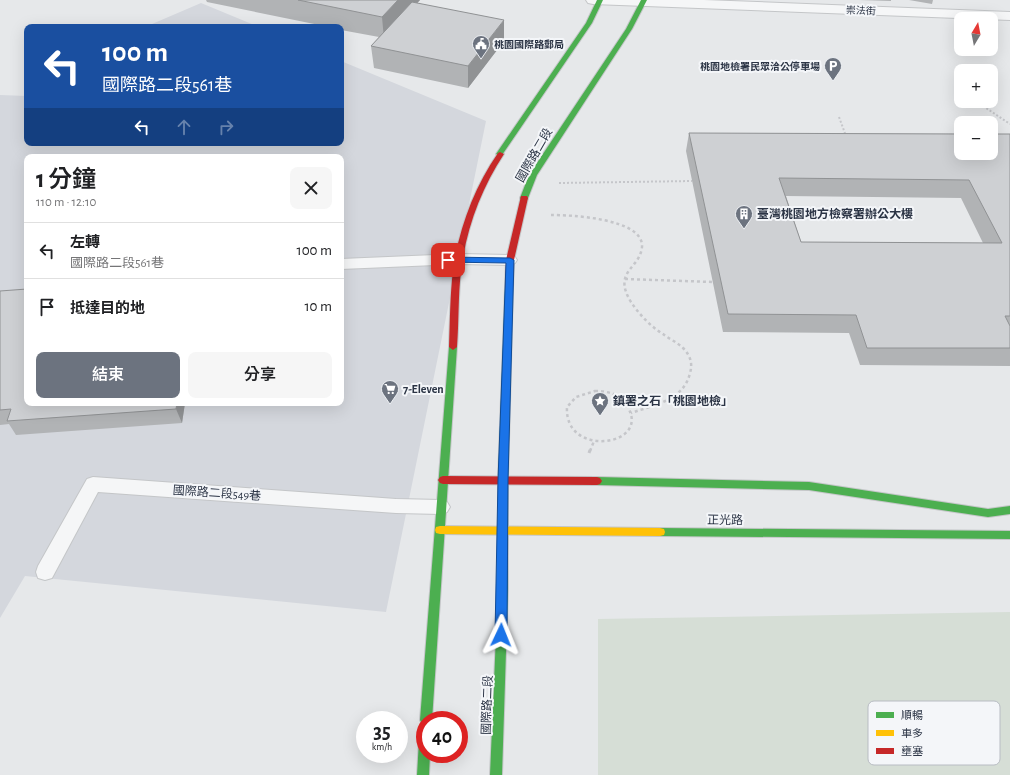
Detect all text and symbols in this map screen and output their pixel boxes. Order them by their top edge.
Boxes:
street label: 崇法街 [846,4,876,17]
north arrow [954,12,998,56]
map controls [954,12,998,160]
public building icon: 桃園國際路郵局 [471,34,491,59]
text: 100 m [102,39,168,67]
place label: 桃園國際路郵局 [494,39,564,50]
icon: left [36,40,88,92]
parking icon: 桃園地檢署民眾洽公停車場 [823,56,843,81]
place label: 桃園地檢署民眾洽公停車場 [700,61,820,72]
button: + [954,64,998,108]
text: 國際路二段561巷 [102,77,232,95]
icon: left [131,116,153,138]
icon: ahead [173,116,195,138]
icon: right [215,116,237,138]
button: − [954,116,998,160]
street label: 國際路二段 [513,126,554,184]
button: close [290,167,332,209]
text: 1 分鐘 [36,168,96,192]
text: 110 m · 12:10 [36,196,96,209]
building icon: 臺灣桃園地方檢察署辦公大樓 [734,204,754,229]
place label: 臺灣桃園地方檢察署辦公大樓 [757,207,913,220]
text: 左轉 [70,235,100,250]
icon: left [36,240,58,262]
text: 100 m [297,243,332,258]
pin [431,243,465,277]
icon: arrive [437,249,459,271]
text: 國際路二段561巷 [70,257,164,270]
icon: arrive [36,296,58,318]
text: 10 m [304,299,332,314]
text: 抵達目的地 [70,301,145,316]
button: 結束 [36,352,180,398]
button: 分享 [188,352,332,398]
supermarket icon: 7-Eleven [380,379,400,404]
place label: 7-Eleven [403,383,444,395]
place icon: 鎮署之石「桃園地檢」 [590,391,610,416]
place label: 鎮署之石「桃園地檢」 [613,394,733,407]
street label: 國際路二段549巷 [172,483,262,502]
street label: 正光路 [707,513,743,526]
position arrow [480,614,522,656]
street label: 國際路二段 [479,675,494,735]
legend [868,701,1000,765]
text: 順暢 [901,710,923,721]
speed limit sign: 40 [416,711,468,763]
text: 35 [373,722,391,742]
text: 車多 [901,727,923,739]
text: km/h [372,742,392,752]
text: 壅塞 [901,745,923,757]

